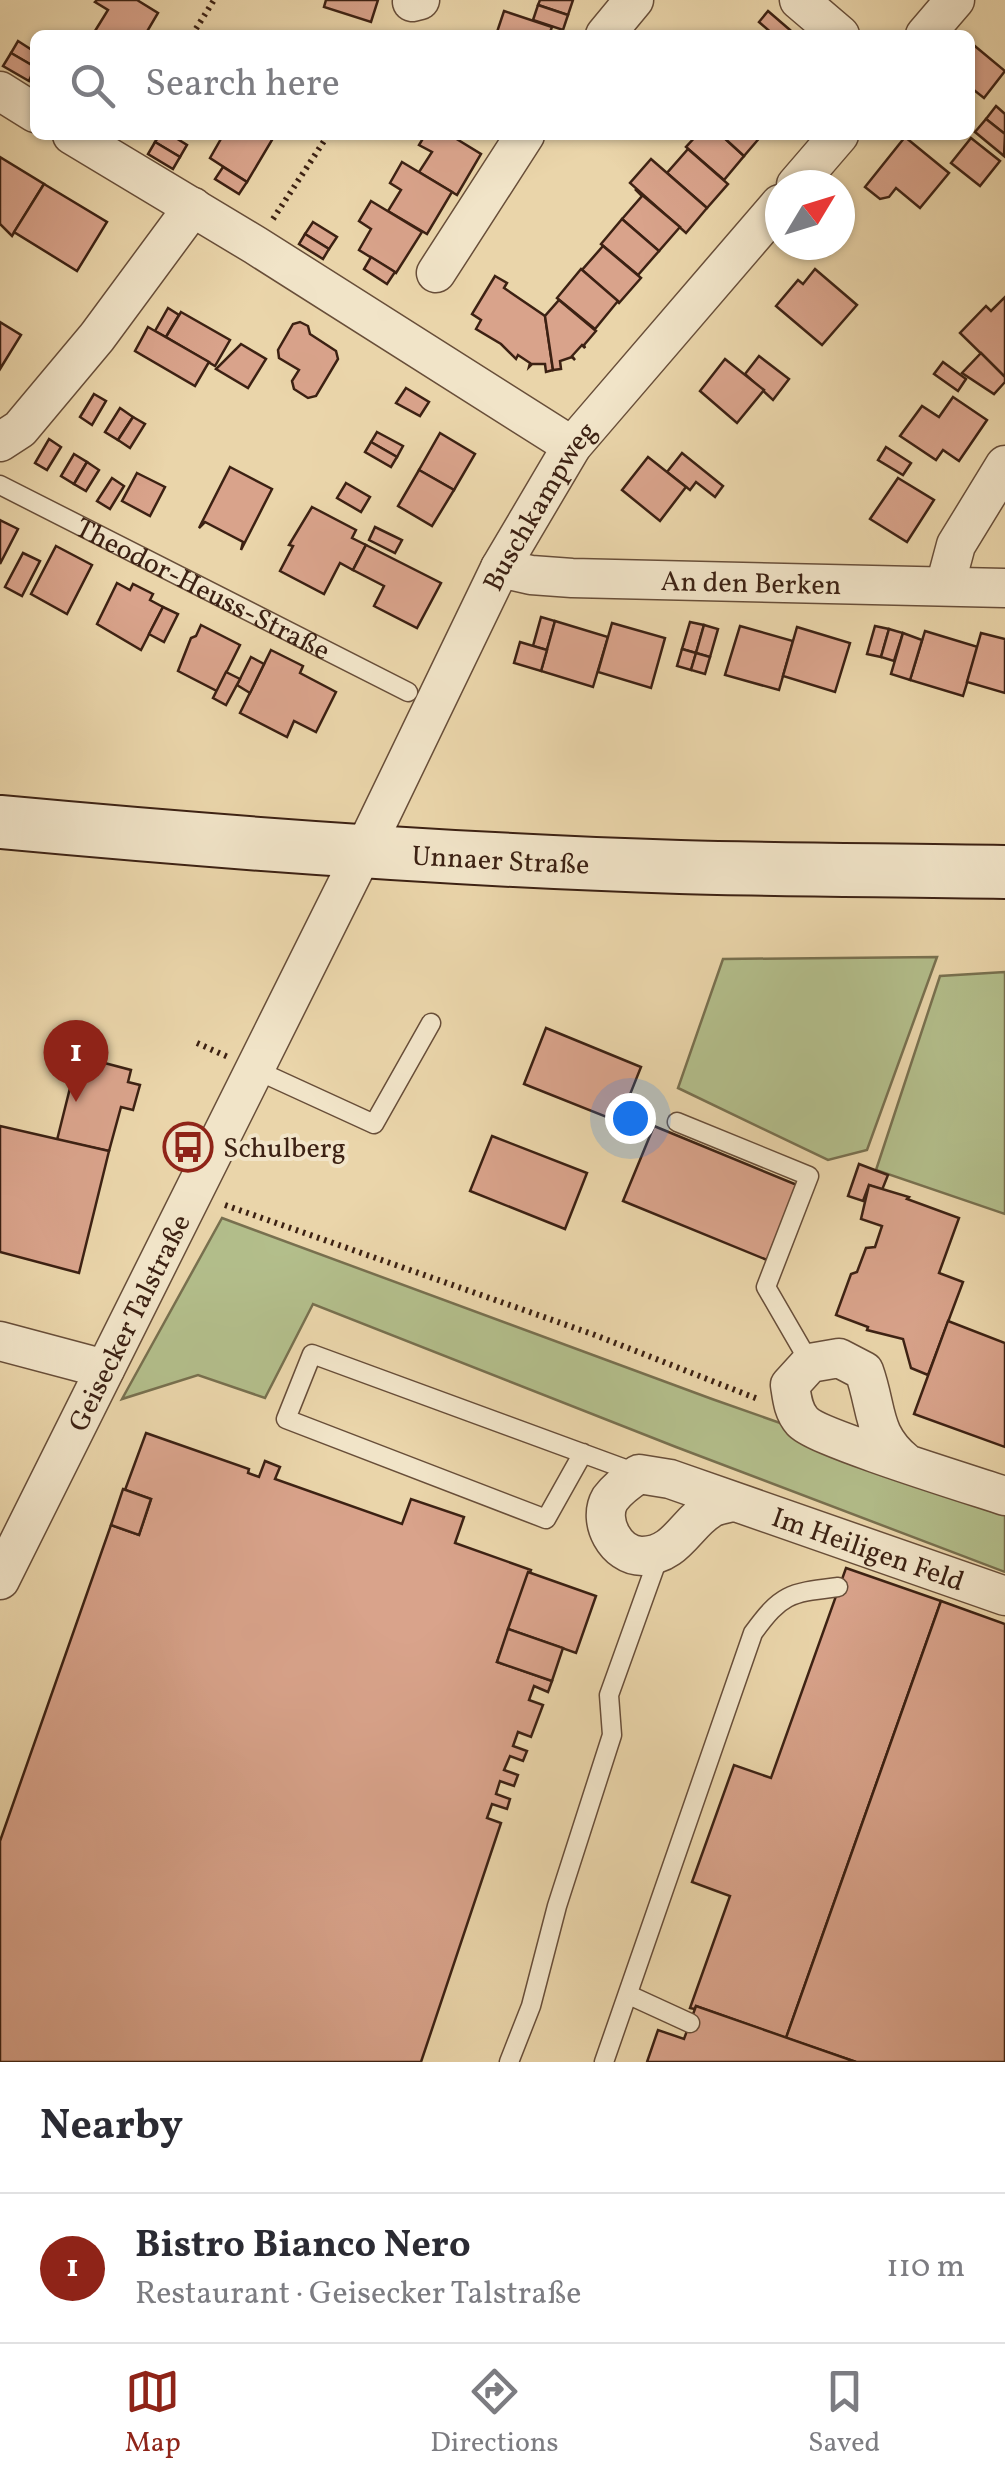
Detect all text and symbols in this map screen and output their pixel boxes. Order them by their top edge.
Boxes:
search box [30,30,975,140]
icon: search [65,58,120,113]
text: Search here [145,59,340,112]
north arrow [765,170,855,260]
street label: Buschkampweg [475,414,607,598]
street label: Theodor-Heuss-Straße [68,509,336,671]
street label: An den Berken [660,563,842,606]
street label: Unnaer Straße [410,837,590,886]
pin: 1 [44,1020,108,1102]
your location [605,1093,656,1144]
bus stop icon: Schulberg [162,1121,214,1173]
place label: Schulberg [223,1130,346,1169]
street label: Geisecker Talstraße [60,1208,201,1439]
street label: Im Heiligen Feld [766,1499,969,1602]
text: Nearby [40,2098,183,2157]
text: Bistro Bianco Nero [135,2220,471,2273]
text: 1 [66,2246,79,2290]
text: 110 m [886,2246,965,2290]
text: Restaurant · Geisecker Talstraße [135,2273,582,2317]
tab: Map [125,2364,181,2463]
tab: Directions [430,2364,559,2463]
tab: Saved [808,2364,880,2463]

